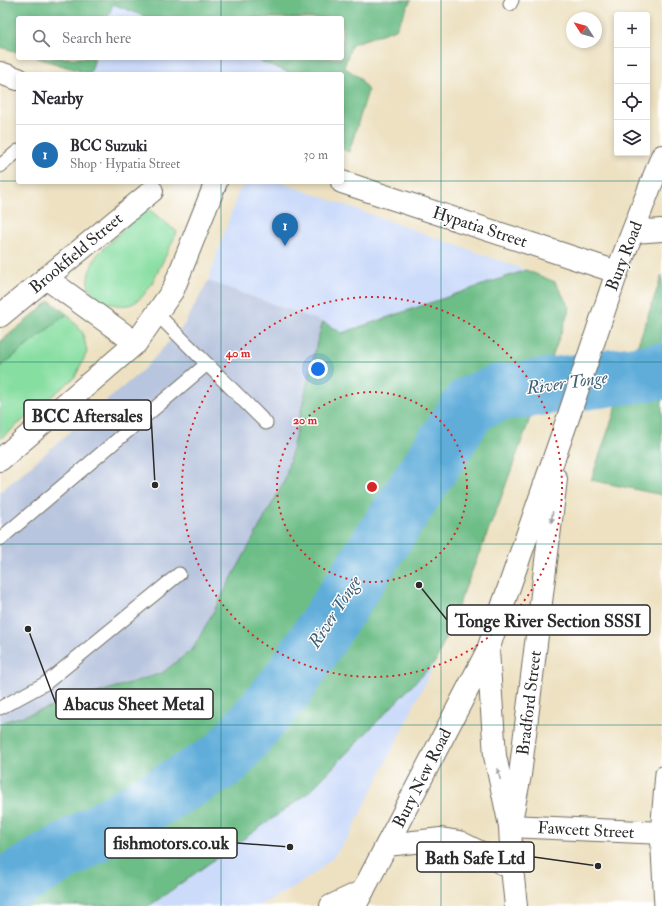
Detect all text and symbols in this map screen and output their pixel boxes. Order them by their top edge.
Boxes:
north arrow [566,12,602,48]
map controls [614,12,650,156]
button: + [614,12,650,48]
search box [16,16,344,60]
icon: search [30,27,52,49]
text: Search here [62,29,131,48]
button: − [614,48,650,84]
button: locate [614,84,650,120]
text: Nearby [32,88,83,109]
button: layers [614,120,650,156]
text: BCC Suzuki [70,137,147,156]
text: 1 [43,147,47,163]
text: 30 m [304,147,328,163]
text: Shop · Hypatia Street [70,156,180,172]
street label: Hypatia Street [430,202,530,253]
street label: Brookfield Street [25,208,127,298]
pin: 1 [272,213,298,246]
street label: Bury Road [601,218,648,294]
text: 40 m [225,346,251,361]
your location [308,359,328,379]
water label: River Tonge [524,366,610,400]
callout: BCC Aftersales [24,400,151,430]
text: BCC Aftersales [31,405,143,428]
text: 20 m [293,413,318,428]
centre of rings [365,480,379,494]
one-way arrow [549,511,555,523]
water label: River Tonge [303,571,367,653]
callout: Tonge River Section SSSI [447,605,650,635]
text: Tonge River Section SSSI [454,610,641,633]
street label: Bradford Street [512,649,546,757]
callout: Abacus Sheet Metal [56,689,213,719]
text: Abacus Sheet Metal [63,693,205,716]
street label: Bury New Road [388,724,457,832]
one-way arrow [496,768,502,781]
street label: Fawcett Street [537,817,635,843]
callout: fishmotors.co.uk [105,828,237,858]
text: fishmotors.co.uk [112,832,229,855]
callout: Bath Safe Ltd [417,842,534,872]
text: Bath Safe Ltd [425,847,525,870]

